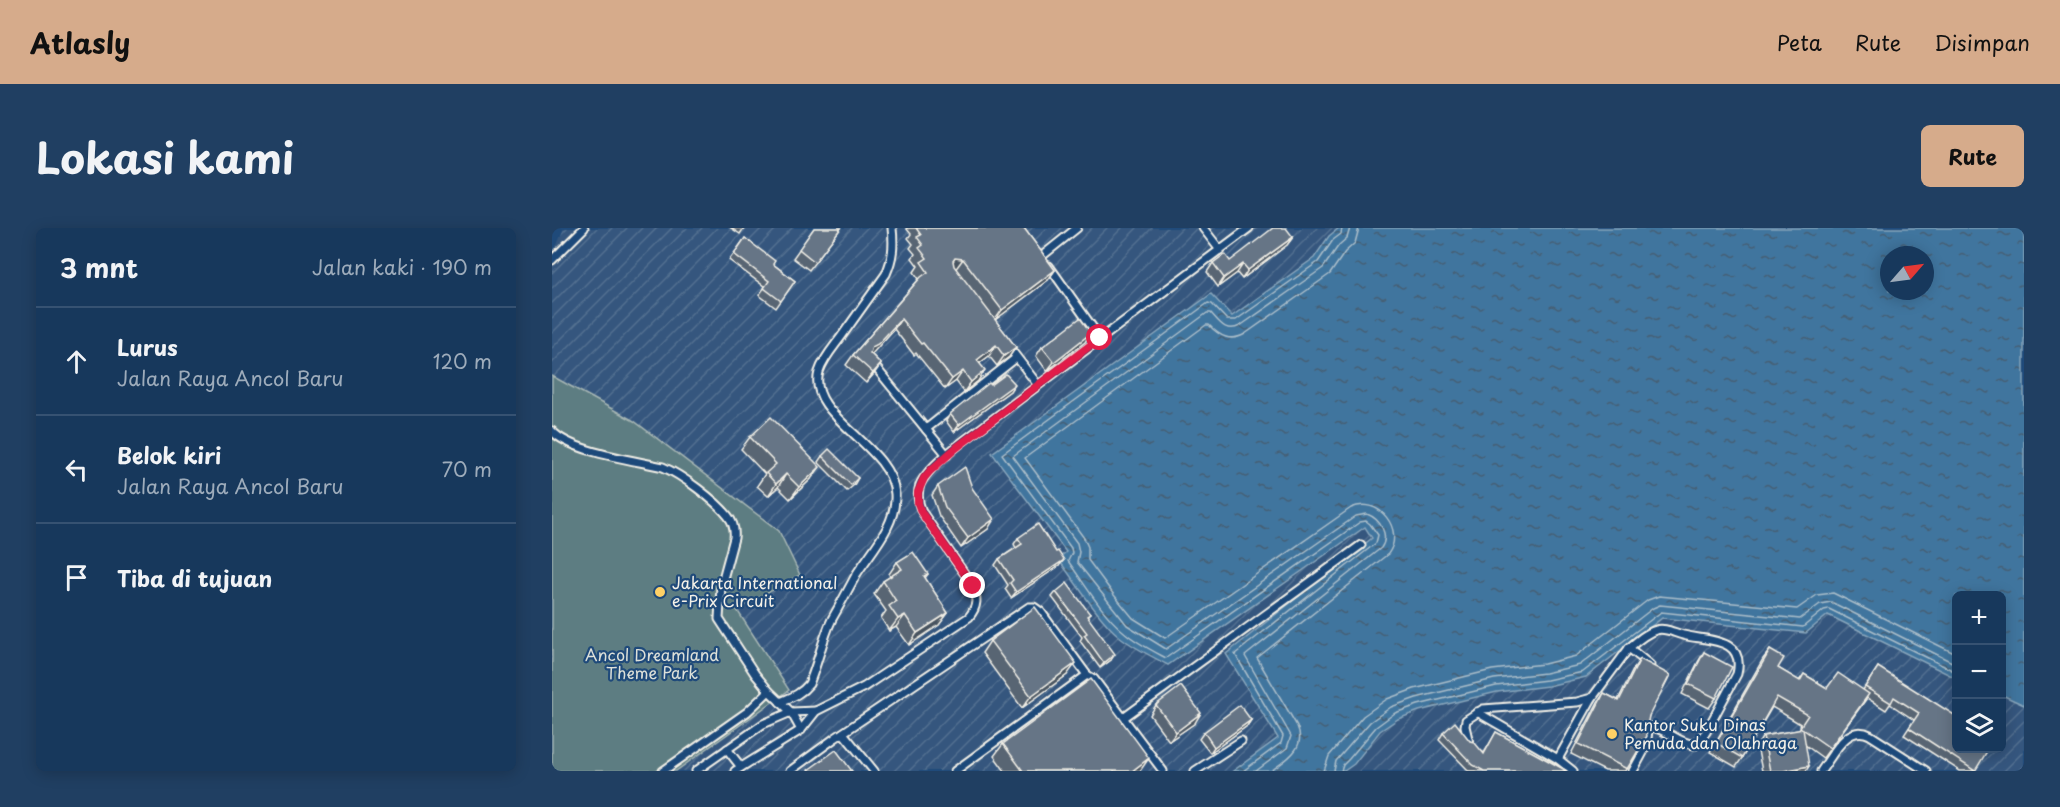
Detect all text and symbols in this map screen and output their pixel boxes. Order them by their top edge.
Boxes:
text: Atlasly [30,21,130,64]
text: Peta [1777,26,1822,58]
text: Rute [1855,26,1901,58]
text: Disimpan [1934,26,2030,58]
text: Lokasi kami [36,125,294,188]
button: Rute [1921,125,2024,187]
north arrow [1880,246,1934,300]
text: 3 mnt [60,248,138,287]
text: Jalan kaki · 190 m [312,252,492,282]
route start [1086,324,1112,350]
text: Lurus [117,330,178,363]
icon: ahead [60,345,93,378]
text: 120 m [433,346,492,376]
text: Jalan Raya Ancol Baru [117,363,344,393]
text: Belok kiri [117,438,221,471]
icon: left [60,453,93,486]
text: 70 m [442,454,492,484]
text: Jalan Raya Ancol Baru [117,471,344,501]
icon: arrive [60,561,93,594]
text: Tiba di tujuan [117,561,272,594]
place label: Jakarta International e-Prix Circuit [672,570,838,612]
route end [959,572,985,598]
marker: Jakarta International e-Prix Circuit [653,585,667,599]
map controls [1952,591,2006,753]
button: + [1952,591,2006,645]
park label: Ancol Dreamland Theme Park [585,642,719,684]
button: − [1952,645,2006,699]
button: layers [1952,699,2006,753]
place label: Kantor Suku Dinas Pemuda dan Olahraga [1624,712,1797,754]
marker: Kantor Suku Dinas Pemuda dan Olahraga [1605,727,1619,741]

